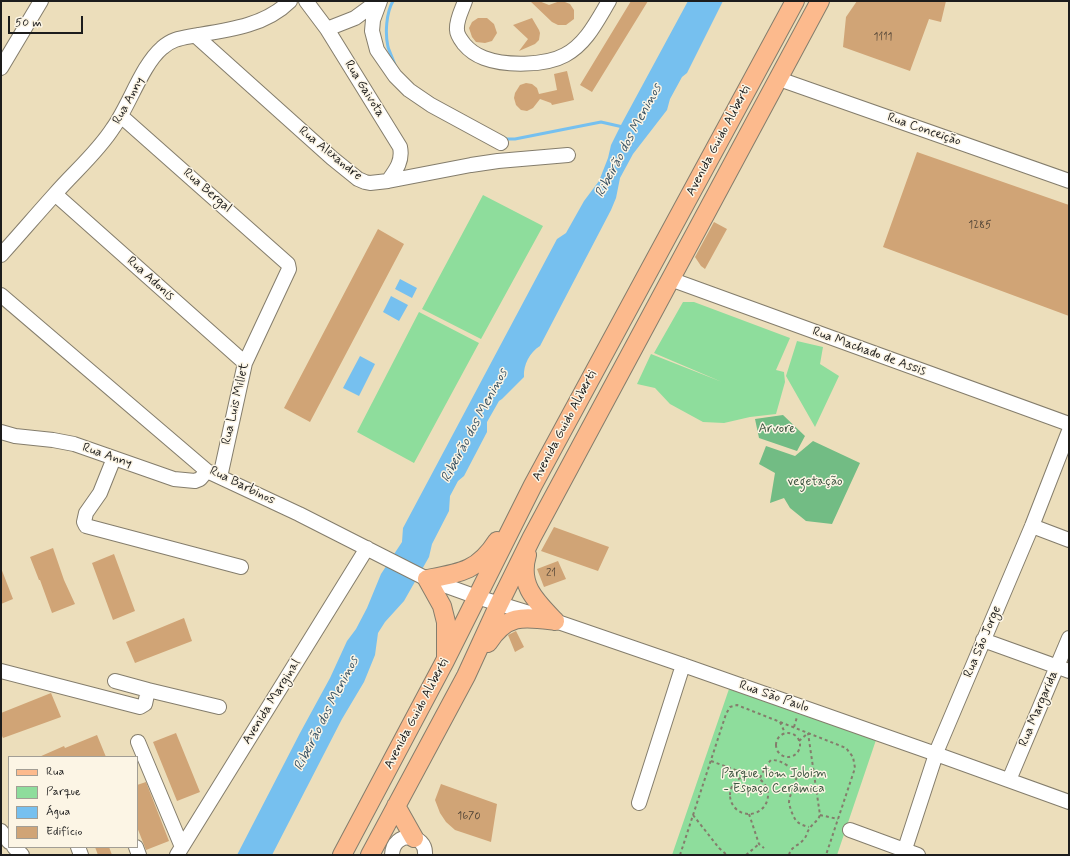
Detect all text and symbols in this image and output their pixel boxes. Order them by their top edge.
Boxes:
scale bar [10,8,85,34]
text: 50 m [15,15,42,31]
house number: 1111 [874,31,892,45]
street label: Rua Gaivota [340,58,388,120]
street label: Rua Anny [110,75,148,127]
water label: Ribeirão dos Meninos [592,82,666,200]
street label: Avenida Guido Aliberti [683,83,755,199]
street label: Rua Conceição [885,110,963,150]
street label: Rua Alexandre [295,124,365,184]
street label: Rua Bergal [179,166,235,216]
house number: 1285 [968,219,992,233]
street label: Rua Adonis [123,254,177,304]
street label: Rua Machado de Assis [810,324,928,380]
street label: Rua Luis Millet [219,362,253,446]
water label: Ribeirão dos Meninos [438,367,512,485]
street label: Avenida Guido Aliberti [529,368,601,484]
park label: Arvore [759,421,795,437]
street label: Rua Anny [80,440,134,472]
street label: Rua Barbinos [207,463,277,509]
park label: vegetação [787,474,843,490]
house number: 21 [546,567,556,581]
street label: Rua São Jorge [961,604,1005,680]
water label: Ribeirão dos Meninos [291,654,363,774]
street label: Avenida Marginal [240,656,304,748]
street label: Avenida Guido Aliberti [381,656,453,772]
street label: Rua Margarida [1016,669,1062,749]
street label: Rua São Paulo [737,678,811,716]
legend [8,756,138,848]
text: Rua [46,764,64,780]
park label: Parque Tom Jobim - Espaço Cerâmica [721,766,827,797]
text: Parque [46,784,81,800]
text: Água [46,804,70,820]
house number: 1670 [457,810,481,824]
text: Edifício [46,824,82,840]

